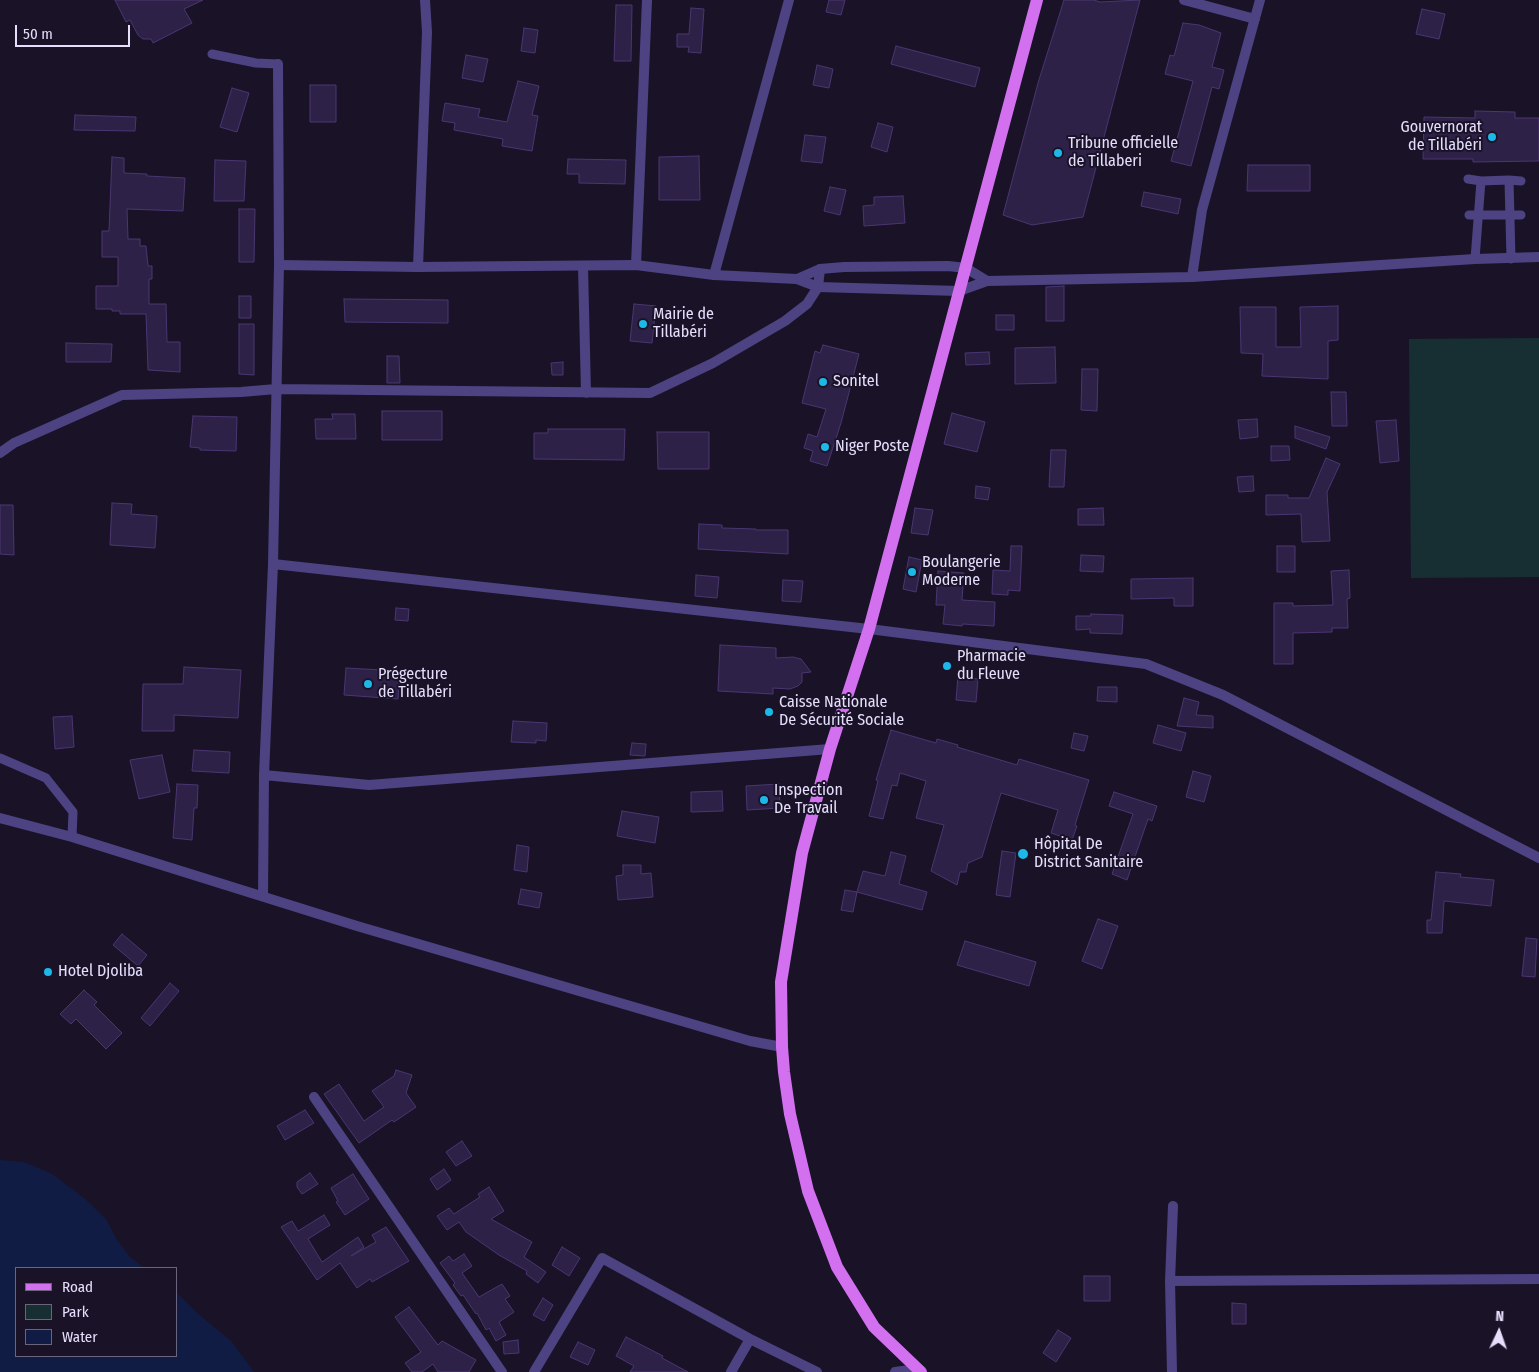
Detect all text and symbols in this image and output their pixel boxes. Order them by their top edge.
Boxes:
scale bar [18,15,132,47]
text: 50 m [23,25,53,43]
place label: Gouvernorat de Tillabéri [1400,118,1482,156]
marker: Gouvernorat de Tillabéri [1486,131,1498,143]
place label: Tribune officielle de Tillaberi [1068,134,1178,172]
marker: Tribune officielle de Tillaberi [1052,147,1064,159]
place label: Mairie de Tillabéri [653,305,714,343]
marker: Mairie de Tillabéri [637,318,649,330]
place label: Sonitel [833,372,879,392]
marker: Sonitel [817,376,829,388]
place label: Niger Poste [835,437,909,457]
marker: Niger Poste [819,441,831,453]
place label: Boulangerie Moderne [922,553,1001,591]
marker: Boulangerie Moderne [906,566,918,578]
place label: Pharmacie du Fleuve [957,647,1026,685]
marker: Pharmacie du Fleuve [941,660,953,672]
place label: Prégecture de Tillabéri [378,665,452,703]
marker: Prégecture de Tillabéri [362,678,374,690]
place label: Caisse Nationale De Sécurité Sociale [779,693,904,731]
marker: Caisse Nationale De Sécurité Sociale [763,706,775,718]
place label: Inspection De Travail [774,781,843,819]
marker: Inspection De Travail [758,794,770,806]
place label: Hôpital De District Sanitaire [1034,835,1143,873]
marker: Hôpital De District Sanitaire [1016,847,1030,861]
place label: Hotel Djoliba [58,962,143,982]
marker: Hotel Djoliba [42,966,54,978]
legend [15,1267,178,1357]
text: Road [62,1278,93,1296]
text: Park [62,1303,89,1321]
north arrow [1474,1307,1524,1357]
text: N [1495,1308,1504,1325]
text: Water [62,1328,97,1346]

